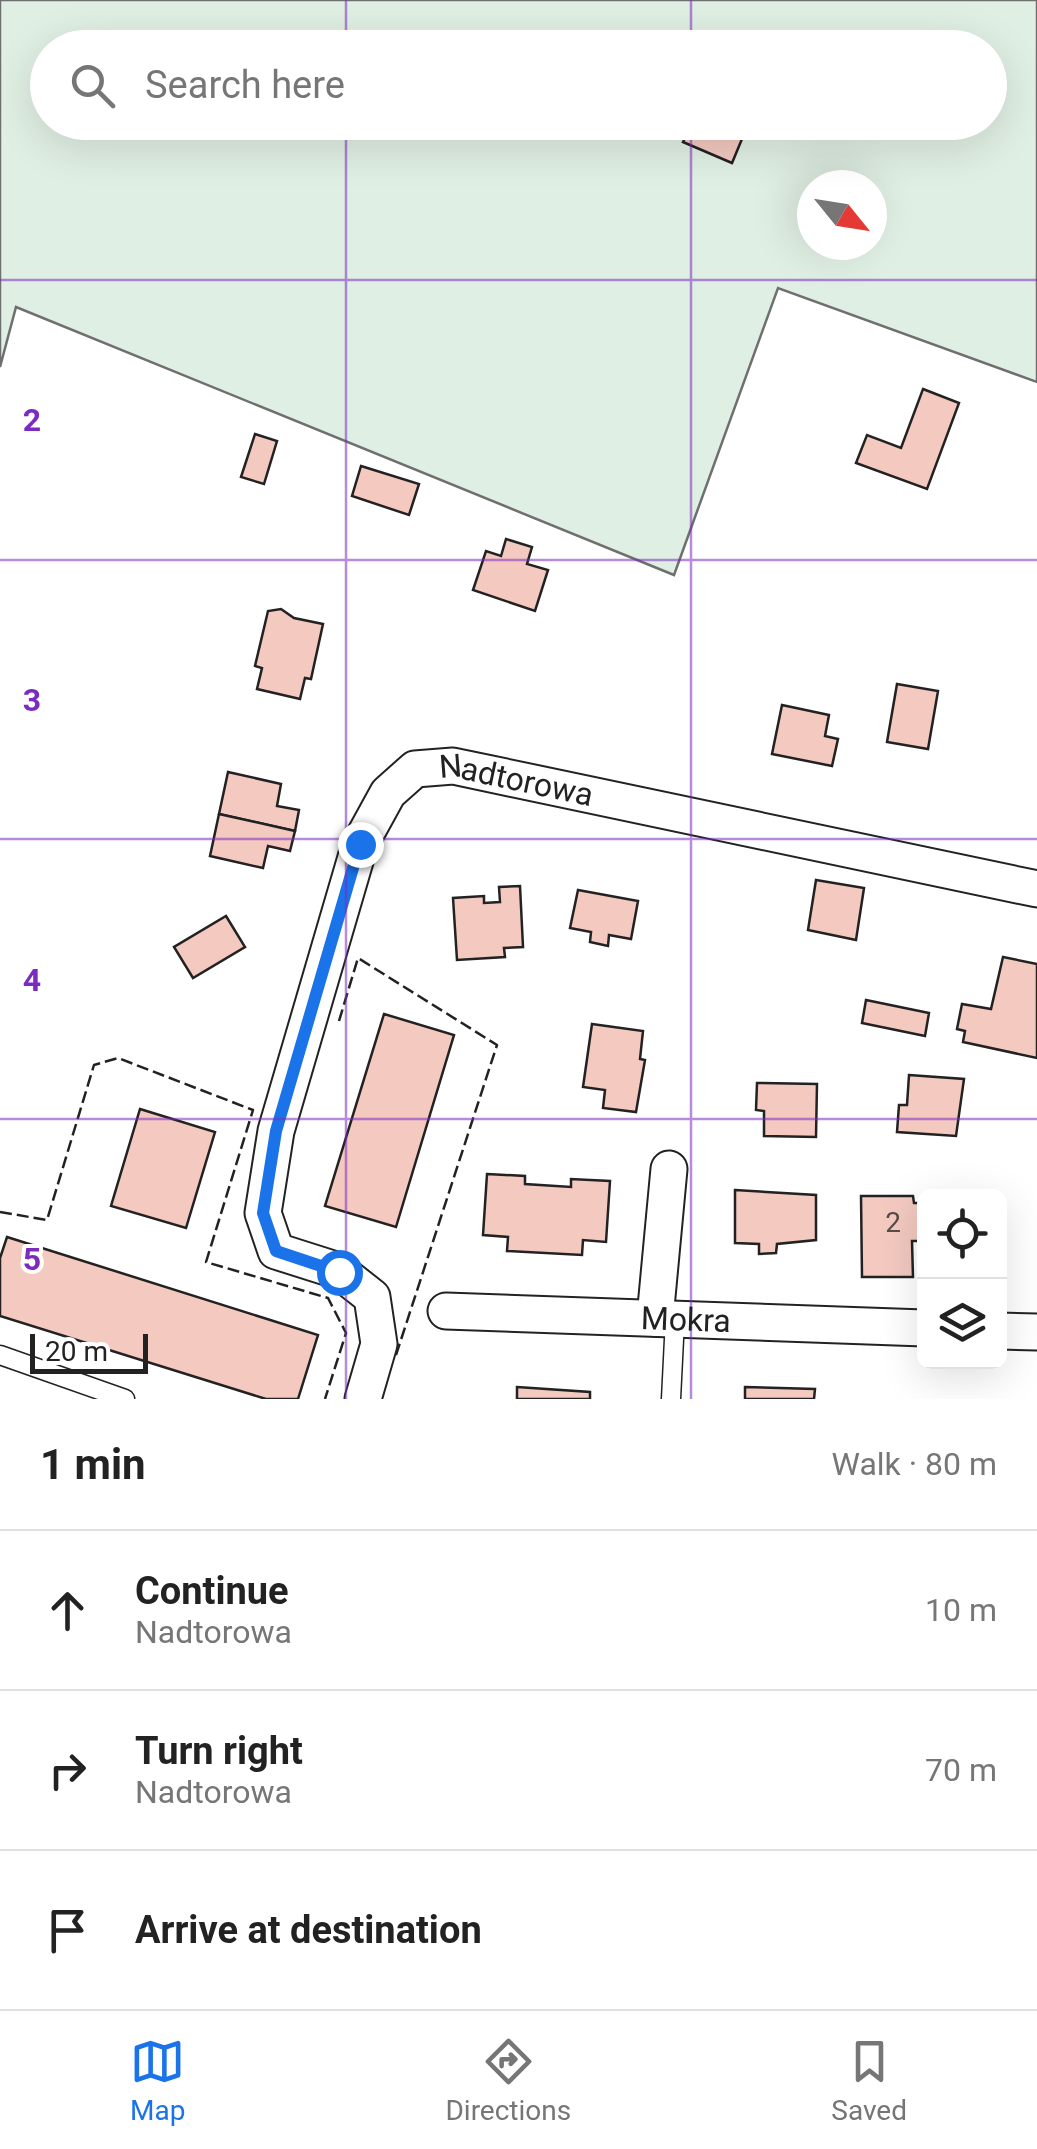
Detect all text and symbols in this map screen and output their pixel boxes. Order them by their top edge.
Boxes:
search box [30,30,1007,140]
icon: search [65,58,120,113]
text: Search here [145,63,345,107]
north arrow [797,170,887,260]
text: 2 [23,401,41,439]
text: 3 [23,681,41,719]
street label: Nadtorowa [438,746,597,814]
route end [338,822,384,868]
text: 4 [23,961,41,999]
map controls [917,1189,1007,1369]
button: locate [917,1189,1007,1279]
house number: 2 [885,1206,901,1239]
text: 5 [23,1240,41,1278]
route start [317,1250,363,1296]
button: layers [917,1279,1007,1369]
street label: Mokra [640,1299,732,1340]
scale bar [30,1329,148,1374]
text: 20 m [45,1335,108,1368]
text: 1 min [40,1440,146,1489]
text: Walk · 80 m [832,1445,997,1483]
text: Continue [135,1569,289,1613]
icon: ahead [40,1583,95,1638]
text: 10 m [925,1591,997,1629]
text: Nadtorowa [135,1613,292,1651]
text: Turn right [135,1729,303,1773]
icon: right [40,1743,95,1798]
text: 70 m [925,1751,997,1789]
text: Nadtorowa [135,1773,292,1811]
icon: arrive [40,1903,95,1958]
text: Arrive at destination [135,1908,482,1952]
tab: Map [130,2034,185,2127]
tab: Directions [445,2034,571,2127]
tab: Saved [831,2034,907,2127]

